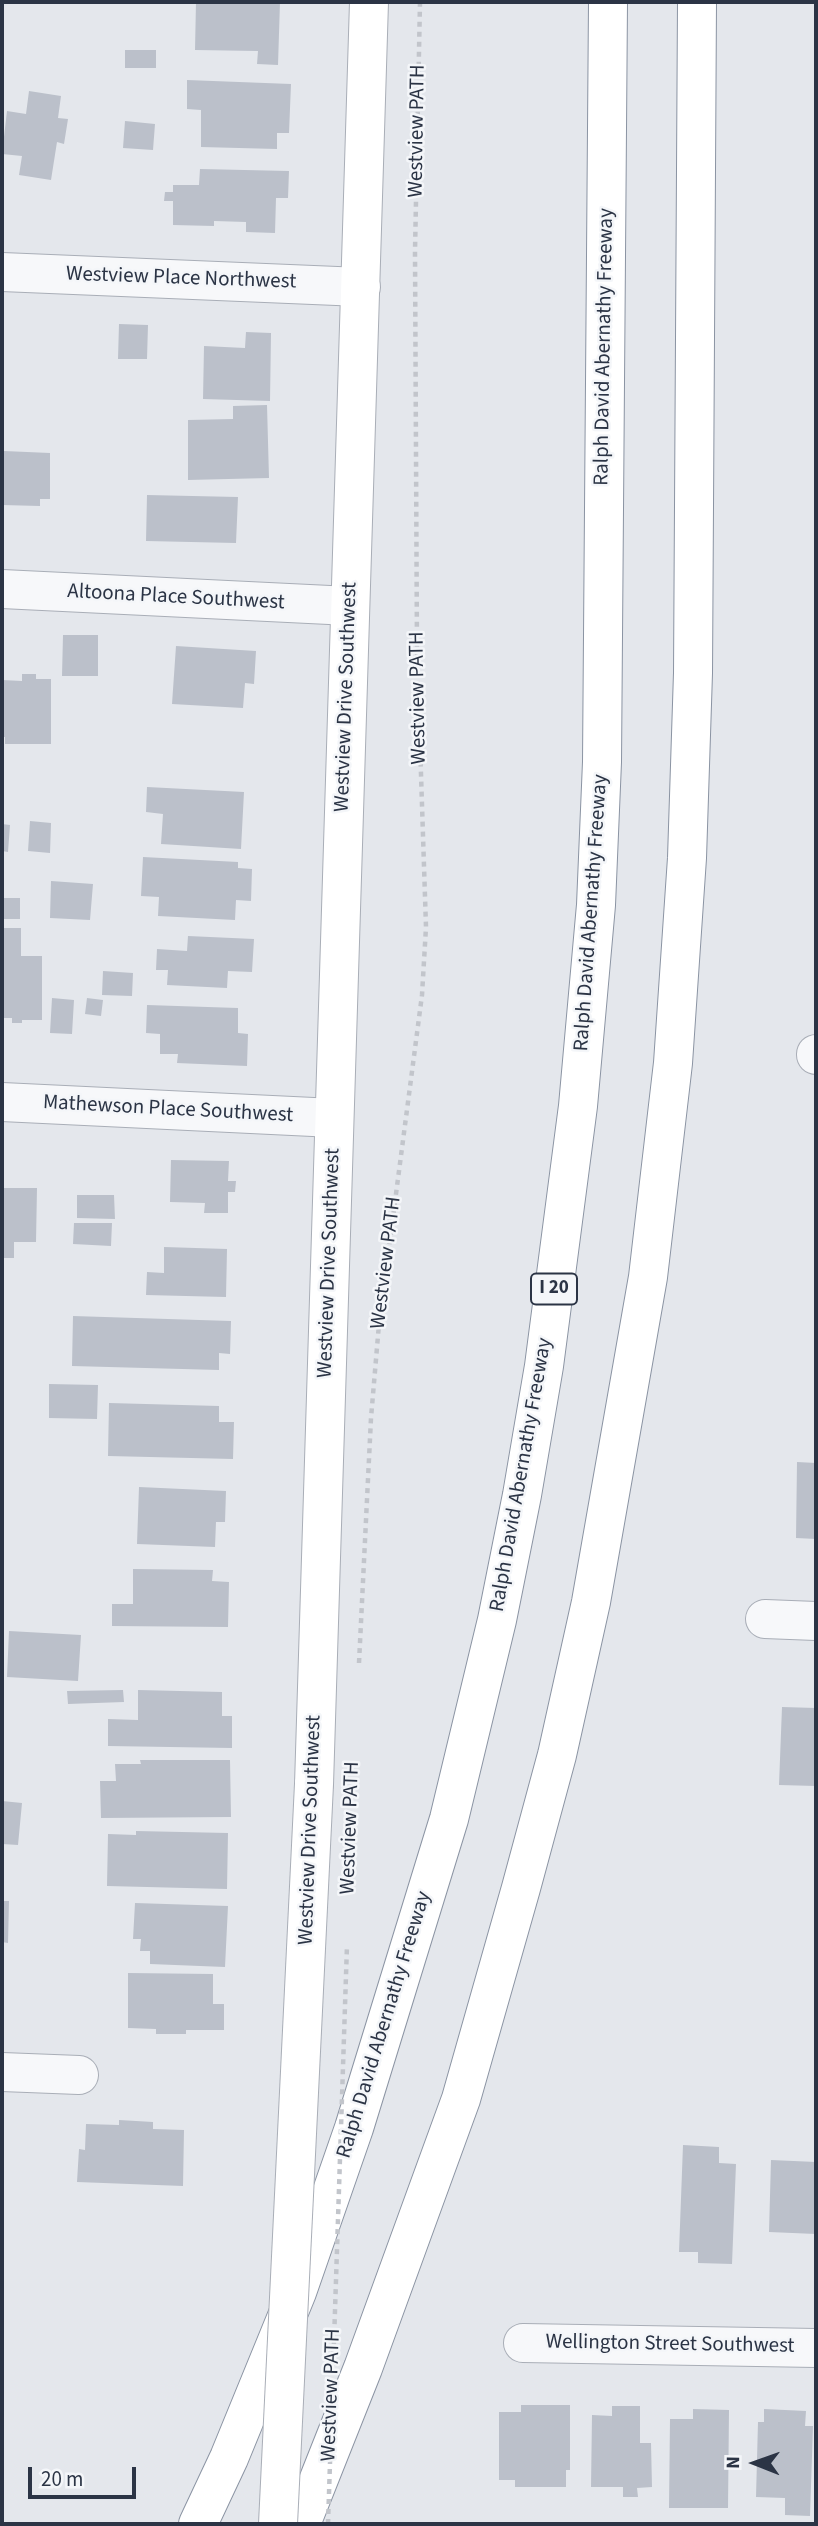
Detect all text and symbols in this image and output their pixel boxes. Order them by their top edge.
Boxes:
street label: Westview PATH [404,64,432,198]
street label: Ralph David Abernathy Freeway [590,208,620,486]
street label: Westview Place Northwest [65,262,297,296]
street label: Altoona Place Southwest [67,580,285,616]
street label: Westview Drive Southwest [330,581,364,813]
street label: Westview PATH [405,631,433,765]
street label: Ralph David Abernathy Freeway [570,774,614,1052]
street label: Mathewson Place Southwest [42,1091,294,1129]
street label: Westview Drive Southwest [313,1147,347,1379]
street label: Westview PATH [366,1195,408,1331]
road number: I 20 [531,1274,577,1304]
street label: Ralph David Abernathy Freeway [485,1336,559,1614]
street label: Westview Drive Southwest [294,1714,328,1946]
street label: Westview PATH [336,1761,366,1895]
street label: Ralph David Abernathy Freeway [332,1889,438,2161]
street label: Westview PATH [317,2328,347,2462]
street label: Wellington Street Southwest [545,2330,795,2360]
north arrow [720,2428,790,2498]
scale bar [32,2452,140,2496]
text: N [720,2456,747,2469]
text: 20 m [41,2464,83,2494]

